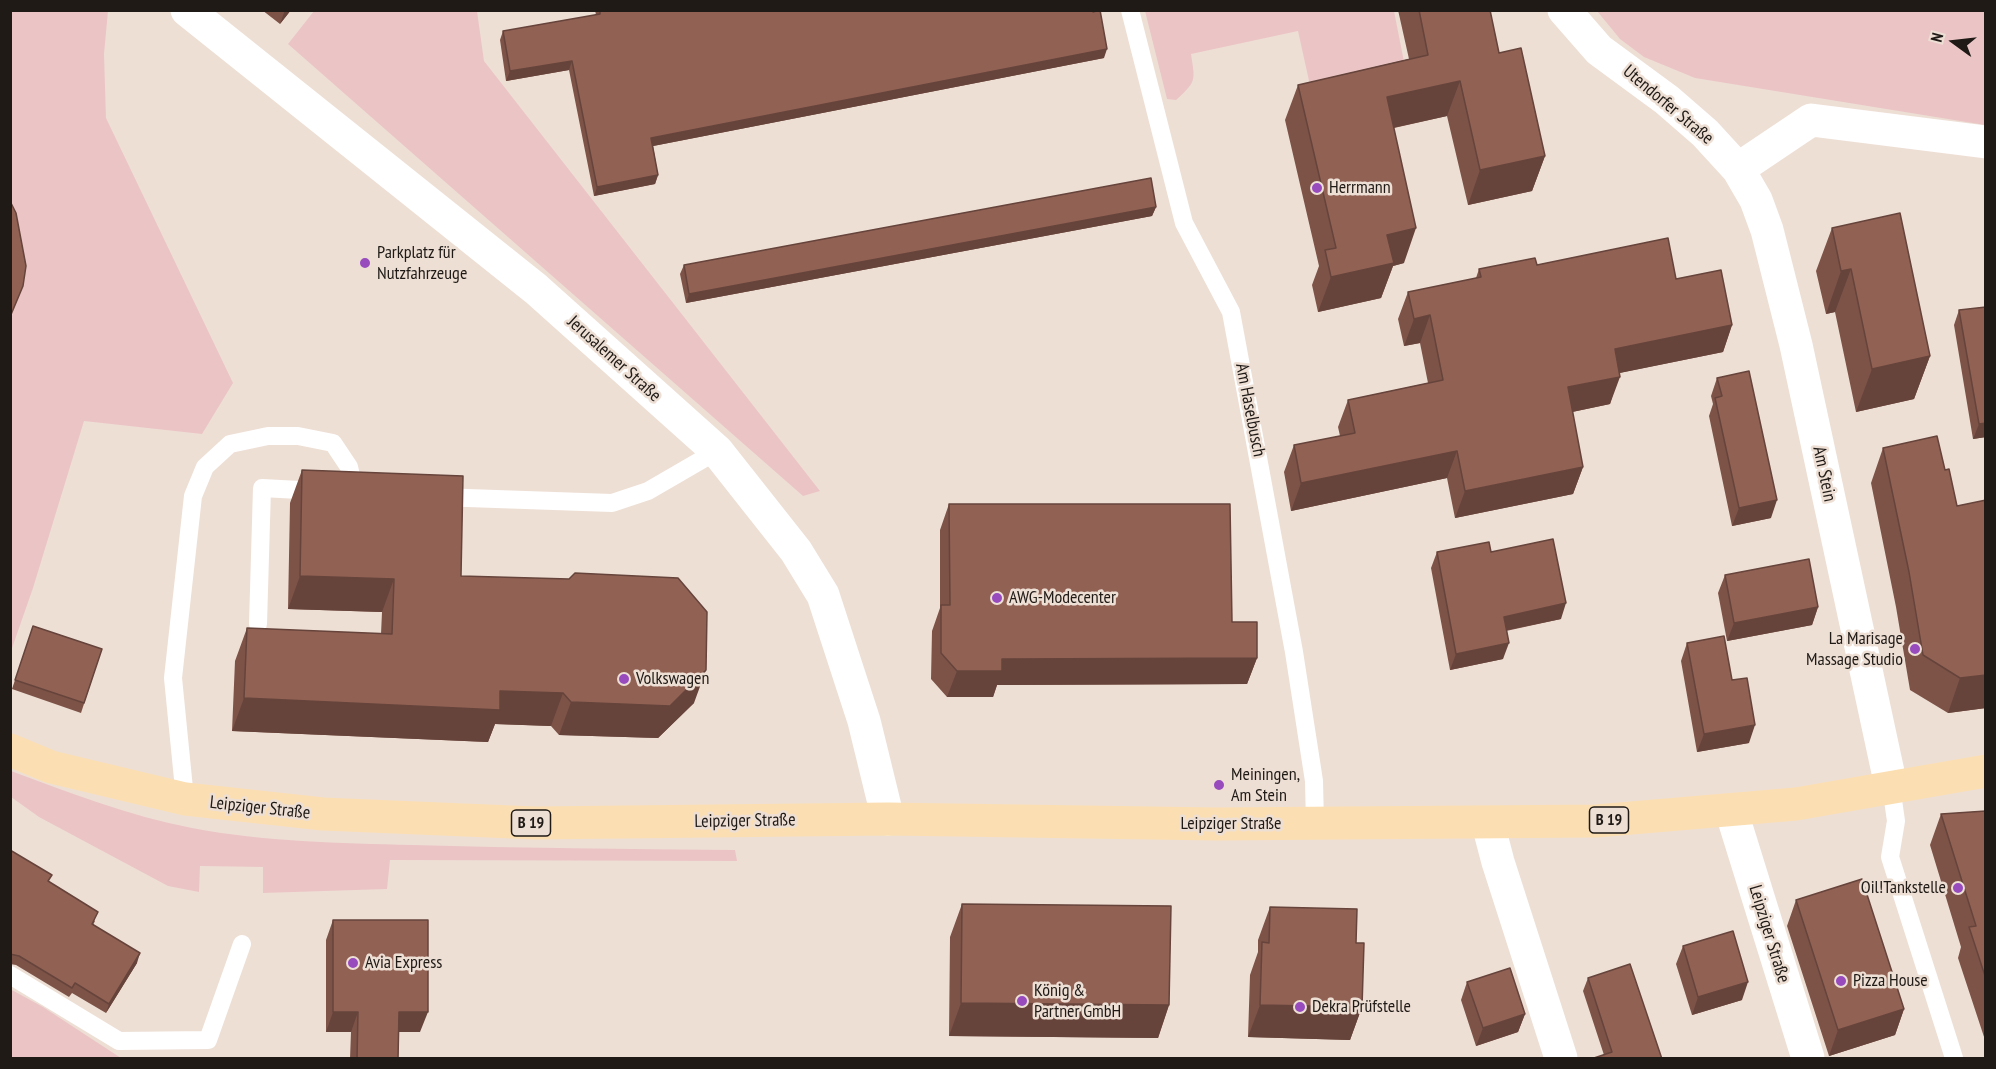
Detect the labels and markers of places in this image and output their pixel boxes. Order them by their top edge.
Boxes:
place label: Herrmann [1329,177,1391,199]
marker: Herrmann [1310,181,1324,195]
place label: Parkplatz für Nutzfahrzeuge [377,242,467,284]
marker: Parkplatz für Nutzfahrzeuge [358,256,372,270]
place label: AWG-Modecenter [1009,587,1116,609]
marker: AWG-Modecenter [990,591,1004,605]
place label: La Marisage Massage Studio [1806,628,1903,670]
marker: La Marisage Massage Studio [1908,642,1922,656]
place label: Volkswagen [636,668,709,690]
marker: Volkswagen [617,672,631,686]
place label: Meiningen, Am Stein [1231,764,1300,806]
marker: Meiningen, Am Stein [1212,778,1226,792]
place label: Oil!Tankstelle [1861,877,1946,899]
marker: Oil!Tankstelle [1951,881,1965,895]
place label: Avia Express [365,952,442,974]
marker: Avia Express [346,956,360,970]
place label: Pizza House [1853,970,1928,992]
marker: Pizza House [1834,974,1848,988]
place label: König & Partner GmbH [1034,980,1121,1022]
marker: König & Partner GmbH [1015,994,1029,1008]
place label: Dekra Prüfstelle [1312,996,1411,1018]
marker: Dekra Prüfstelle [1293,1000,1307,1014]

